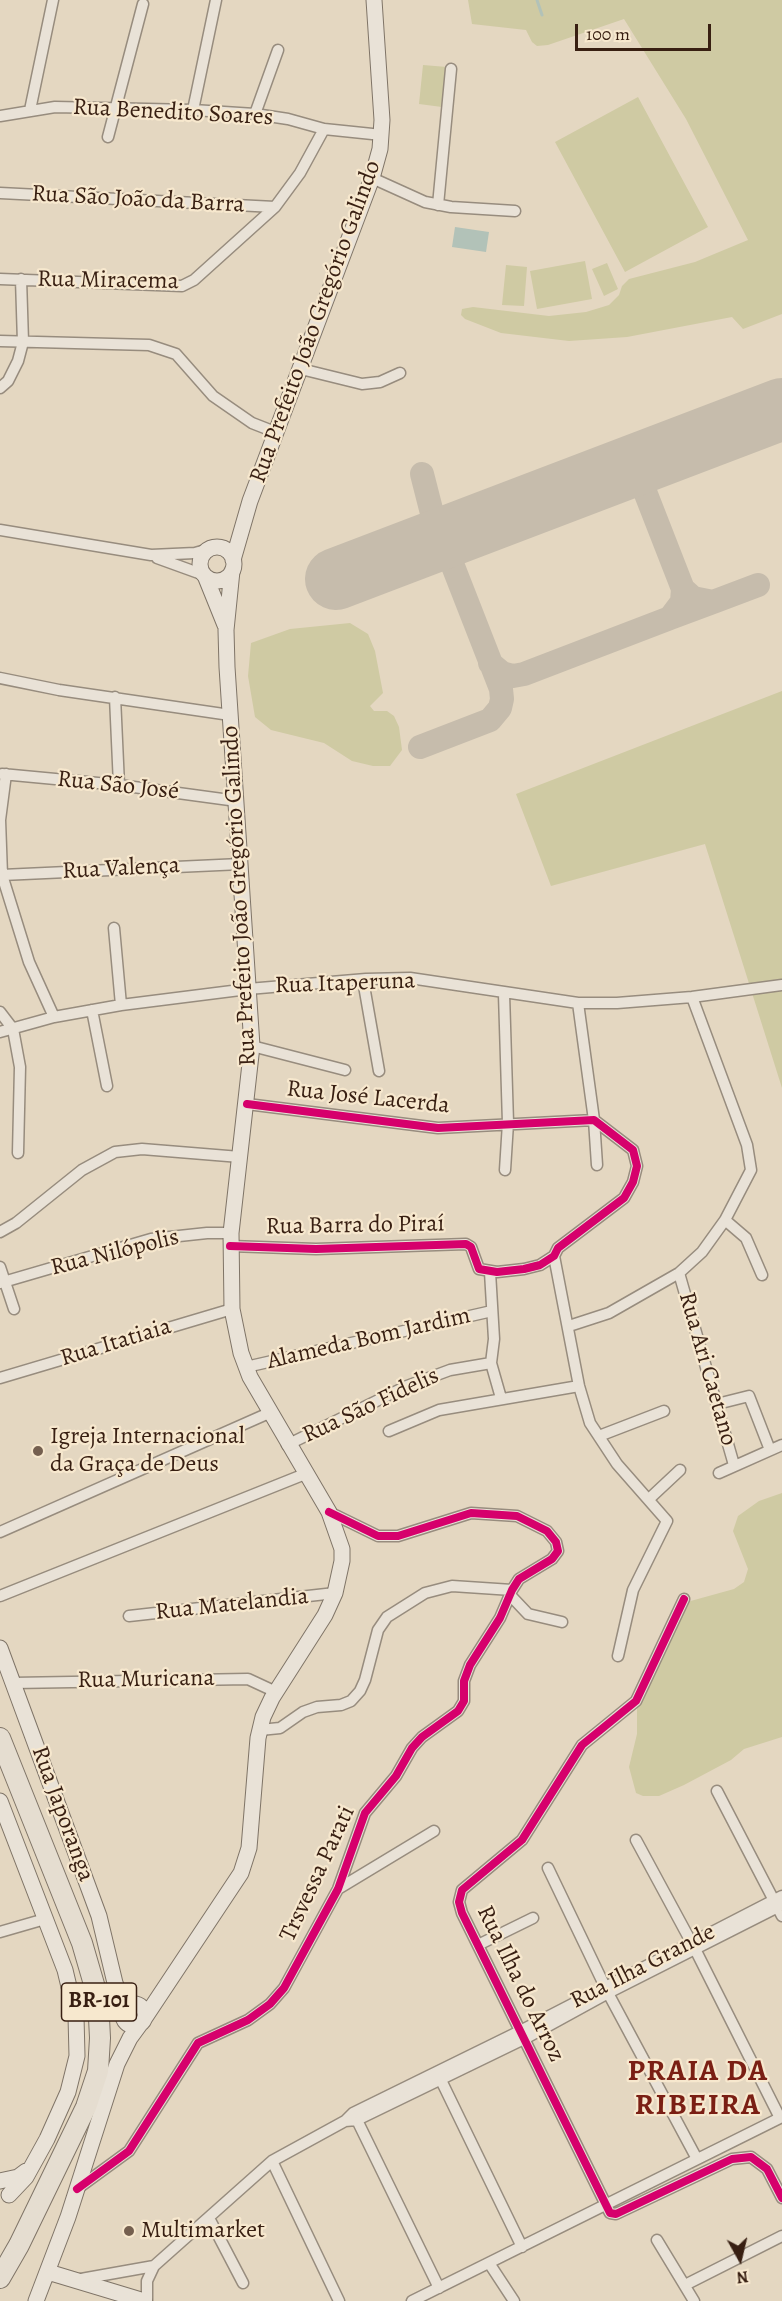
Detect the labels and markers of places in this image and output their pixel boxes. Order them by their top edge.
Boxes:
place label: Igreja Internacional da Graça de Deus [50,1423,245,1479]
marker: Igreja Internacional da Graça de Deus [31,1444,45,1458]
place label: Multimarket [141,2217,265,2245]
marker: Multimarket [122,2224,136,2238]

